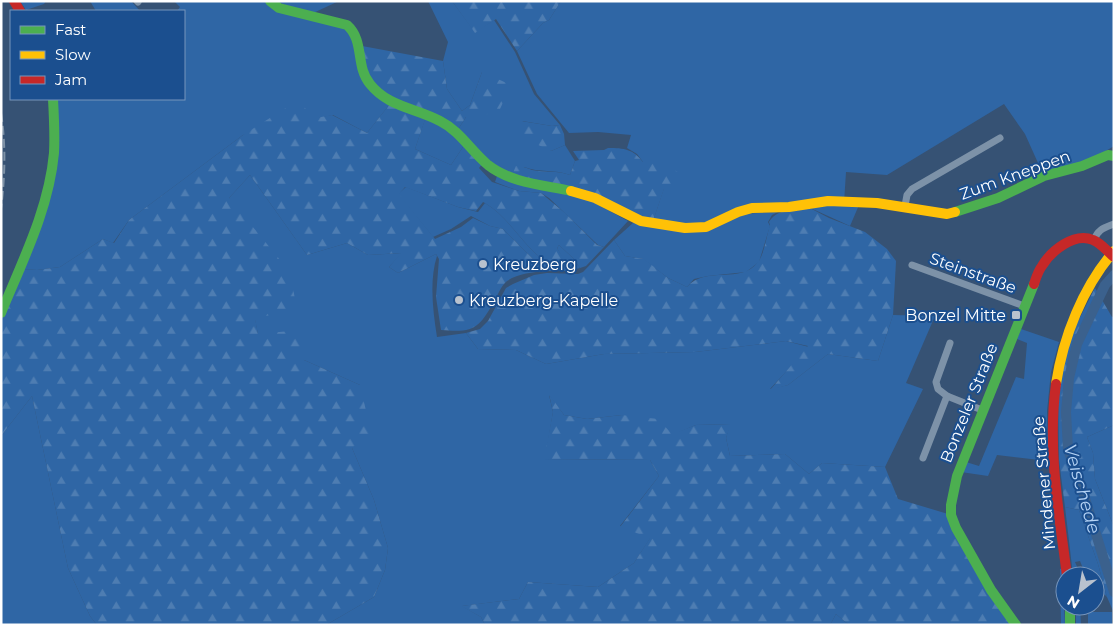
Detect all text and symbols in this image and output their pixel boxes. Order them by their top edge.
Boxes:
legend [10,10,185,100]
text: Fast [55,20,86,39]
text: Slow [55,45,91,64]
text: Jam [54,70,87,89]
street label: Zum Kneppen [957,146,1073,204]
street label: Steinstraße [927,249,1019,297]
place label: Kreuzberg [493,255,577,274]
marker: Kreuzberg [477,258,489,270]
place label: Kreuzberg-Kapelle [469,291,618,310]
marker: Kreuzberg-Kapelle [453,294,465,306]
place label: Bonzel Mitte [905,306,1006,325]
marker: Bonzel Mitte [1010,309,1022,321]
street label: Bonzeler Straße [936,341,1002,465]
street label: Mindener Straße [1029,415,1059,551]
water label: Veischede [1059,442,1105,536]
north arrow [1055,566,1105,616]
text: N [1064,592,1083,613]

